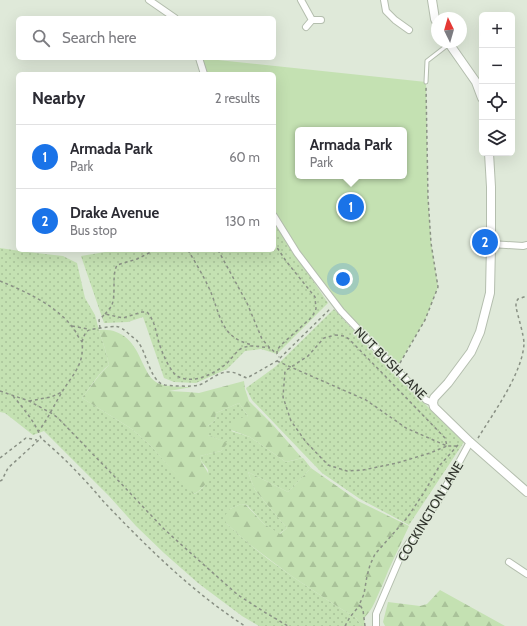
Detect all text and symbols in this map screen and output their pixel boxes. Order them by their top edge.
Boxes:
north arrow [431,12,467,48]
map controls [479,12,515,156]
button: + [479,12,515,48]
search box [16,16,276,60]
icon: search [30,27,52,49]
text: Search here [62,29,137,47]
button: − [479,48,515,84]
button: locate [479,84,515,120]
text: Nearby [32,88,85,108]
text: 2 results [215,90,260,106]
button: layers [479,120,515,156]
popup [295,127,407,179]
text: Armada Park [310,136,392,154]
text: Armada Park [70,140,153,158]
text: 1 [43,149,47,165]
text: 60 m [229,149,260,165]
text: Park [310,154,333,170]
text: Park [70,158,93,174]
pin: 1 [338,192,364,222]
text: Drake Avenue [70,204,159,222]
text: 2 [42,213,48,229]
text: 130 m [225,213,260,229]
text: Bus stop [70,222,117,238]
pin: 2 [472,227,498,257]
your location [333,269,353,289]
street label: NUT BUSH LANE [351,323,431,403]
street label: COCKINGTON LANE [394,458,466,564]

